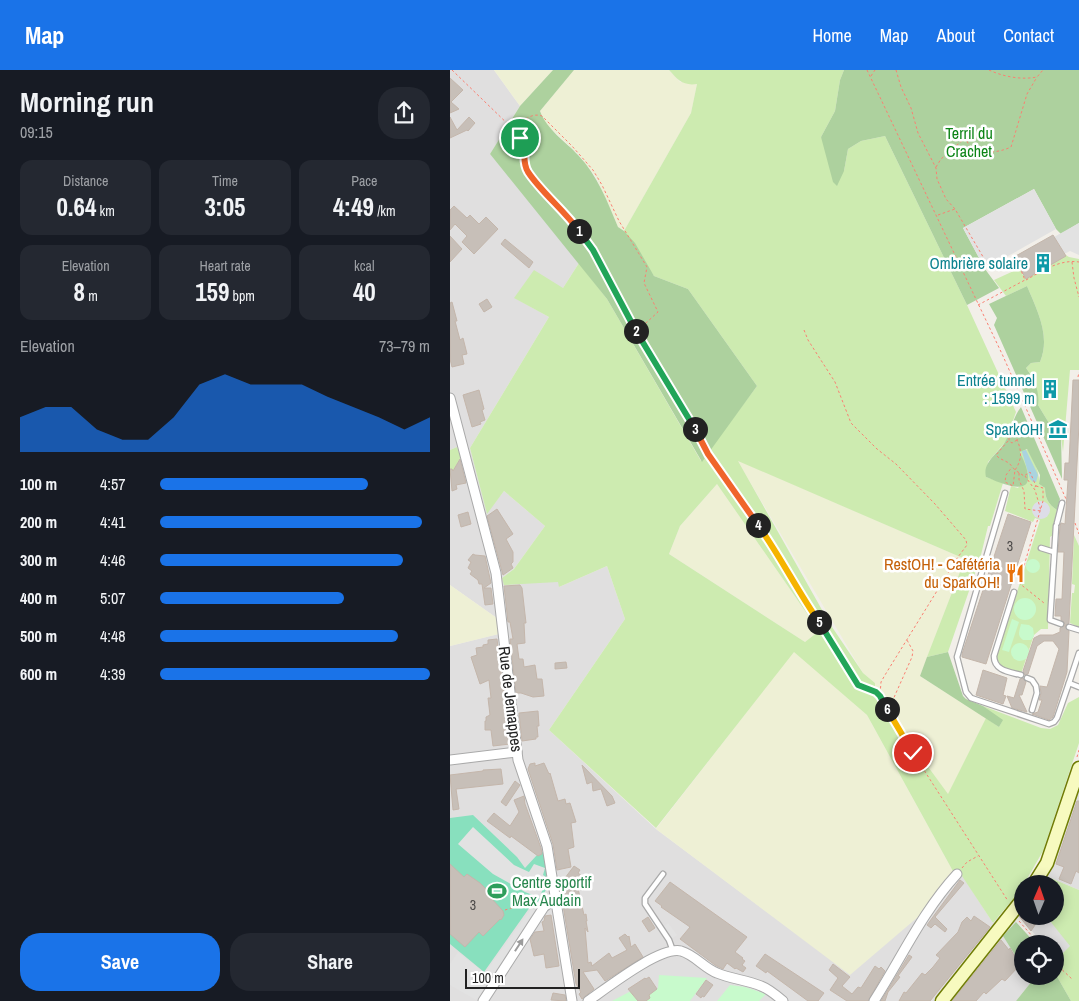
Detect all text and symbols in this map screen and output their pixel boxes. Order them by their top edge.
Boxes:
text: Map [25,19,64,51]
text: Home [812,23,852,48]
text: Map [880,23,909,48]
text: About [937,23,975,48]
text: Contact [1003,23,1054,48]
text: Morning run [20,83,154,121]
button: share [378,87,430,139]
pin [499,117,541,159]
text: 09:15 [20,121,53,143]
park label: Terril du Crachet [945,122,993,162]
icon: arrive [506,124,534,152]
text: Distance [63,172,108,190]
text: Time [212,172,238,190]
text: Pace [351,172,377,190]
text: 0.64 [56,190,96,224]
text: 3:05 [204,190,246,224]
text: 4:49 [333,190,374,224]
text: km [96,202,115,220]
text: /km [374,202,396,220]
pin: 1 [566,218,592,244]
text: 1 [576,222,583,240]
place label: Ombrière solaire [930,252,1028,274]
building icon: Ombrière solaire [1032,252,1054,274]
text: Elevation [62,257,110,275]
text: Heart rate [199,257,251,275]
text: kcal [354,257,375,275]
text: 8 [74,275,85,309]
text: 159 [195,275,229,309]
text: 40 [353,275,376,309]
text: m [85,287,98,305]
text: bpm [229,287,255,305]
pin: 2 [624,318,648,344]
text: 2 [633,322,640,340]
text: Elevation [20,335,75,357]
text: 73–79 m [379,335,430,357]
place label: Entrée tunnel : 1599 m [957,369,1035,409]
building icon: Entrée tunnel : 1599 m [1039,378,1061,400]
pin: 3 [682,416,708,442]
place label: SparkOH! [985,418,1043,440]
museum icon: SparkOH! [1047,418,1069,440]
text: 3 [692,420,699,438]
text: 100 m [20,473,57,495]
text: 4:57 [100,473,126,495]
text: 200 m [20,511,57,533]
text: 4:41 [100,511,126,533]
pin: 4 [746,512,770,538]
text: 4 [755,516,762,534]
house number: 3 [1007,537,1013,555]
text: 300 m [20,549,57,571]
text: 4:46 [100,549,126,571]
place label: RestOH! - Cafétéria du SparkOH! [884,553,1001,593]
restaurant icon: RestOH! - Cafétéria du SparkOH! [1004,562,1026,584]
text: 400 m [20,587,57,609]
text: 5:07 [100,587,126,609]
pin: 5 [806,610,832,634]
text: 5 [816,613,823,631]
text: 500 m [20,625,57,647]
text: 4:48 [100,625,126,647]
street label: Rue de Jemappes [494,645,528,753]
text: 600 m [20,663,57,685]
text: 4:39 [100,663,126,685]
pin: 6 [874,696,900,722]
text: 6 [884,700,891,718]
pin [892,732,934,774]
icon: check [899,739,927,767]
place label: Centre sportif Max Audain [512,871,592,911]
north arrow [1014,875,1064,925]
map controls [1014,875,1064,985]
sports icon: Centre sportif Max Audain [486,880,508,902]
house number: 3 [470,896,476,914]
button: Save [20,933,220,991]
button: Share [230,933,430,991]
button: locate [1014,935,1064,985]
one-way arrow [514,939,524,952]
scale bar [465,966,580,989]
text: 100 m [472,969,504,987]

